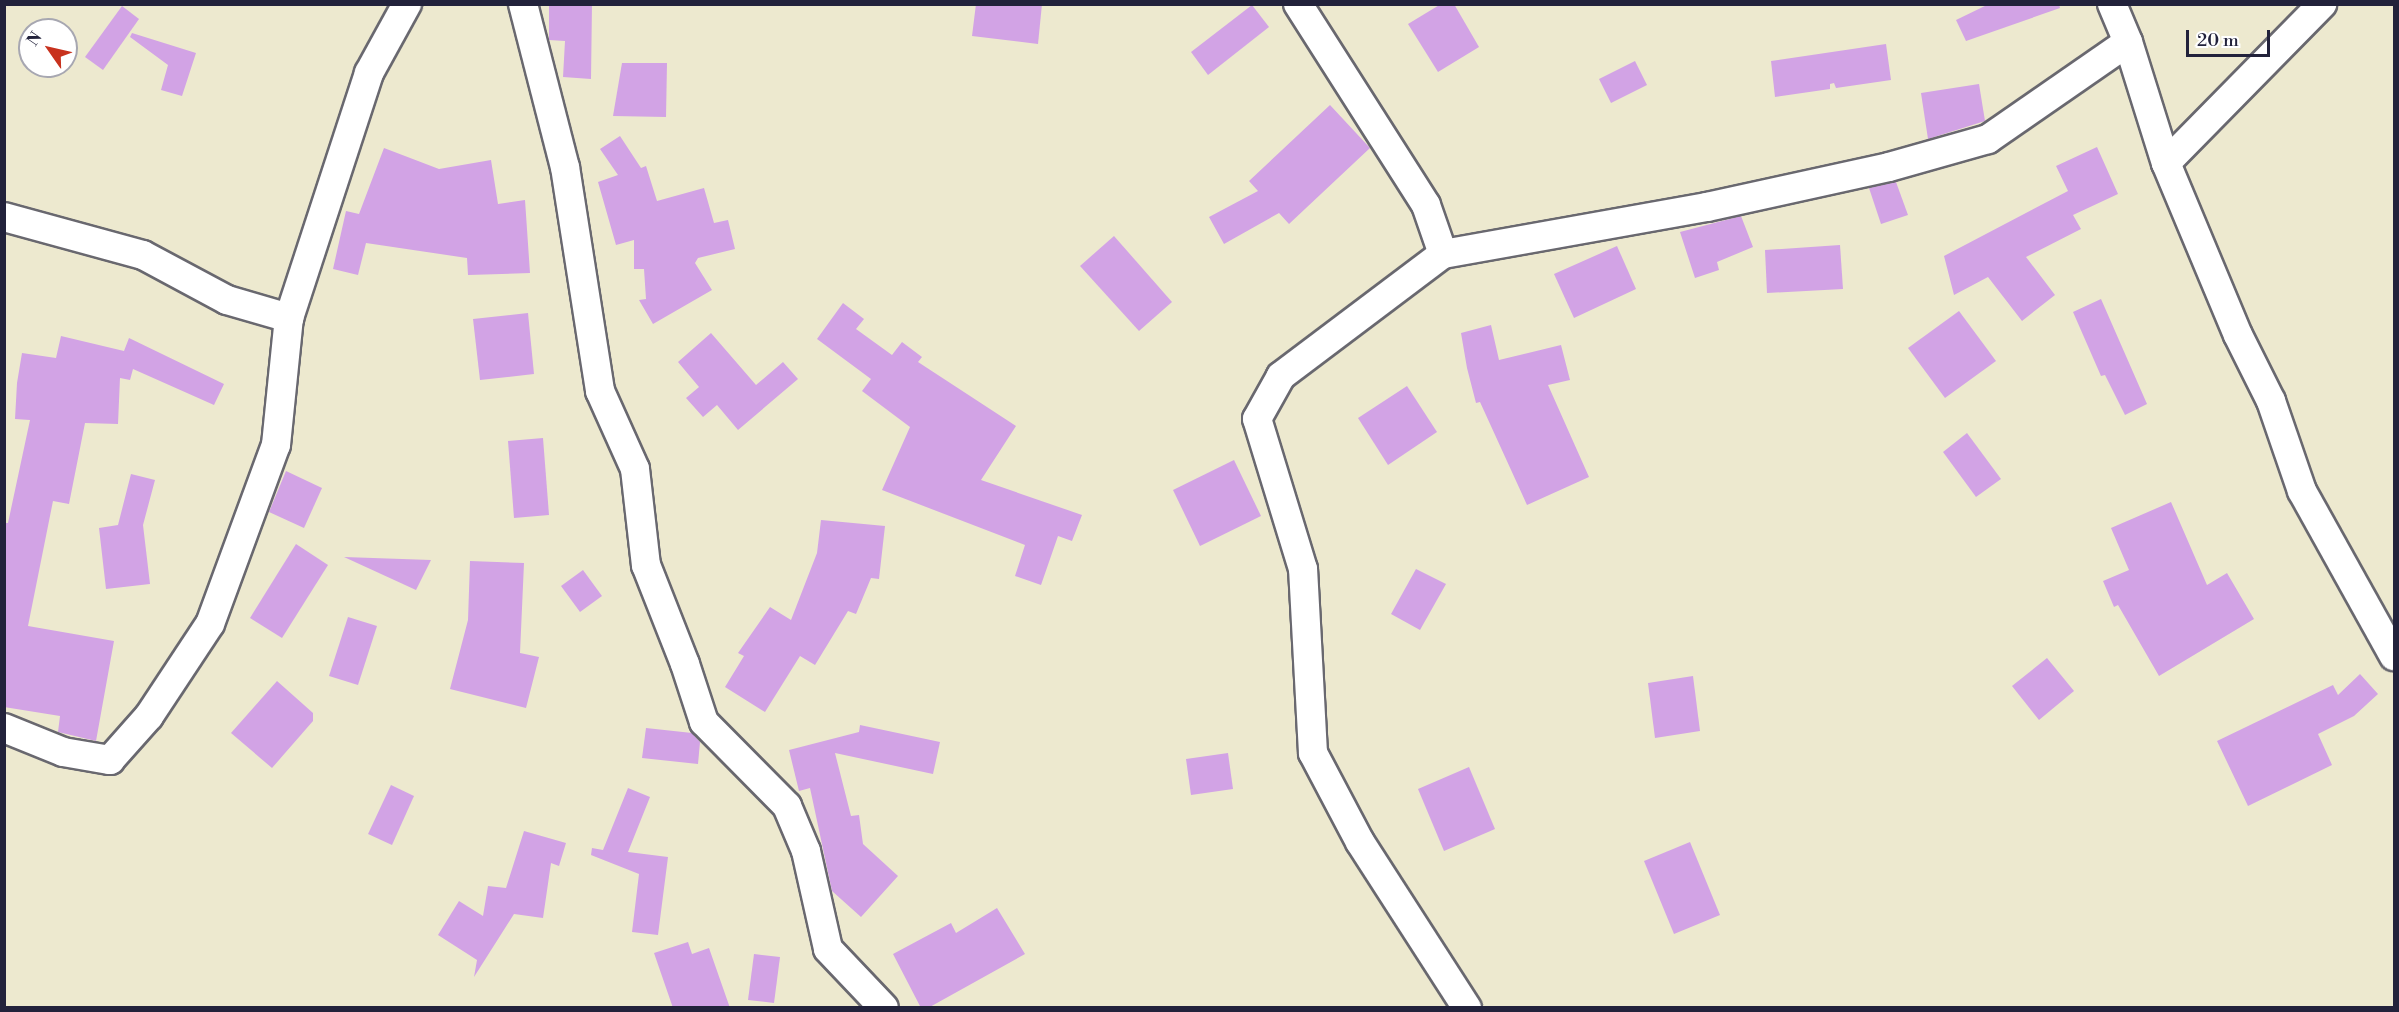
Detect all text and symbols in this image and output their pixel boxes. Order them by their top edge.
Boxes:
north arrow [18,18,78,78]
scale bar [2189,18,2273,56]
text: N [23,28,47,50]
text: 20 m [2197,29,2239,52]

